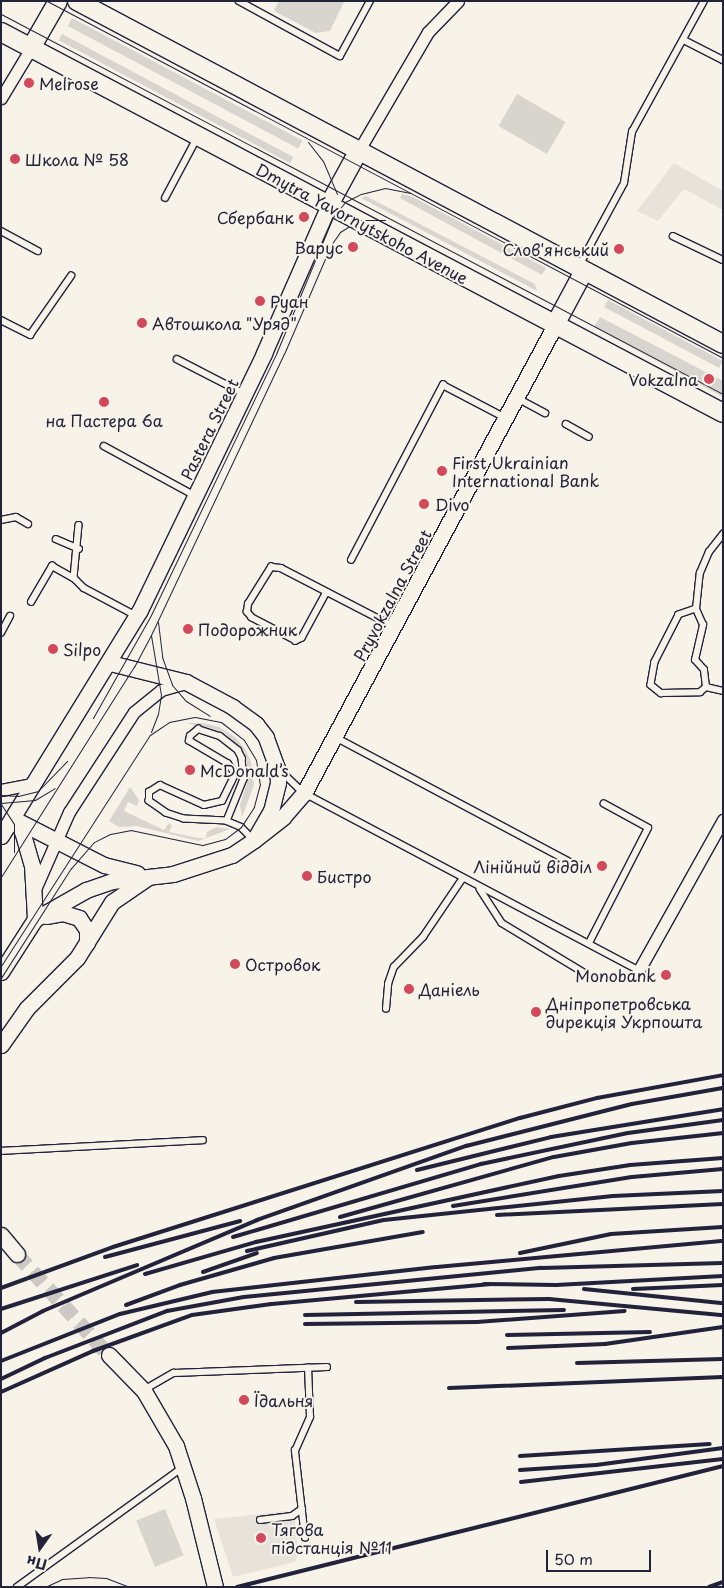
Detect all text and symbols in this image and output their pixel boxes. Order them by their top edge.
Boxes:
place label: Melrose [39,73,99,93]
marker: Melrose [23,77,35,89]
place label: Школа № 58 [25,149,129,169]
marker: Школа № 58 [9,153,21,165]
street label: Dmytra Yavornytskoho Avenue [253,159,471,287]
place label: Сбербанк [217,207,294,227]
marker: Сбербанк [298,211,310,223]
place label: Варус [294,237,343,257]
place label: Слов'янський [502,239,609,259]
marker: Варус [347,241,359,253]
marker: Слов'янський [613,243,625,255]
place label: Руан [270,291,309,311]
marker: Руан [254,295,266,307]
place label: Автошкола "Уряд" [152,313,298,333]
marker: Автошкола "Уряд" [136,317,148,329]
place label: Vokzalna [628,369,698,389]
marker: Vokzalna [702,372,716,386]
street label: Pastera Street [176,375,242,483]
marker: на Пастера 6а [98,396,110,408]
place label: на Пастера 6а [45,410,163,430]
place label: First Ukrainian International Bank [452,452,599,490]
marker: First Ukrainian International Bank [436,465,448,477]
place label: Divo [435,494,469,514]
marker: Divo [417,497,431,511]
street label: Pryvokzalna Street [349,526,435,664]
place label: Подорожник [198,619,297,639]
marker: Подорожник [182,623,194,635]
place label: Silpo [63,639,101,659]
marker: Silpo [47,643,59,655]
place label: McDonald’s [200,760,289,780]
marker: McDonald’s [184,764,196,776]
place label: Лінійний відділ [473,856,592,876]
marker: Лінійний відділ [596,860,608,872]
place label: Бистро [317,866,372,886]
marker: Бистро [301,870,313,882]
place label: Островок [245,954,320,974]
marker: Островок [229,958,241,970]
place label: Monobank [575,965,656,985]
marker: Monobank [660,969,672,981]
place label: Даніель [419,979,480,999]
marker: Даніель [403,983,415,995]
place label: Дніпропетровська дирекція Укрпошта [546,993,703,1031]
marker: Дніпропетровська дирекція Укрпошта [530,1006,542,1018]
place label: Їдальня [254,1390,313,1410]
marker: Їдальня [238,1394,250,1406]
place label: Тягова пiдстанцiя №11 [271,1519,392,1557]
north arrow [15,1523,65,1573]
marker: Тягова пiдстанцiя №11 [255,1532,267,1544]
scale bar [549,1540,654,1572]
text: 50 m [554,1547,593,1570]
text: Пн [24,1551,49,1576]

